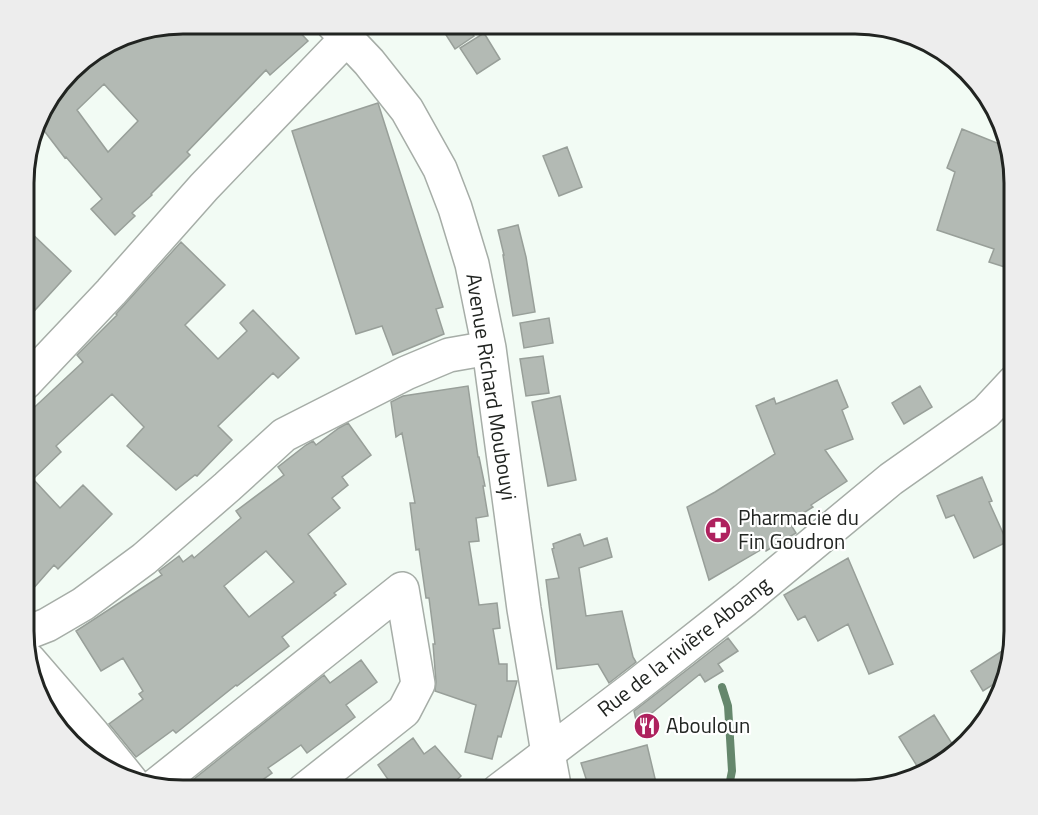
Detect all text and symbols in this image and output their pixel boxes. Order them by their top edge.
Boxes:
street label: Avenue Richard Moubouyi [458,271,526,503]
place label: Pharmacie du Fin Goudron [738,501,859,557]
pharmacy icon: Pharmacie du Fin Goudron [703,515,733,545]
street label: Rue de la rivière Aboang [590,568,777,724]
place label: Abouloun [666,709,750,741]
restaurant icon: Abouloun [632,711,662,741]

